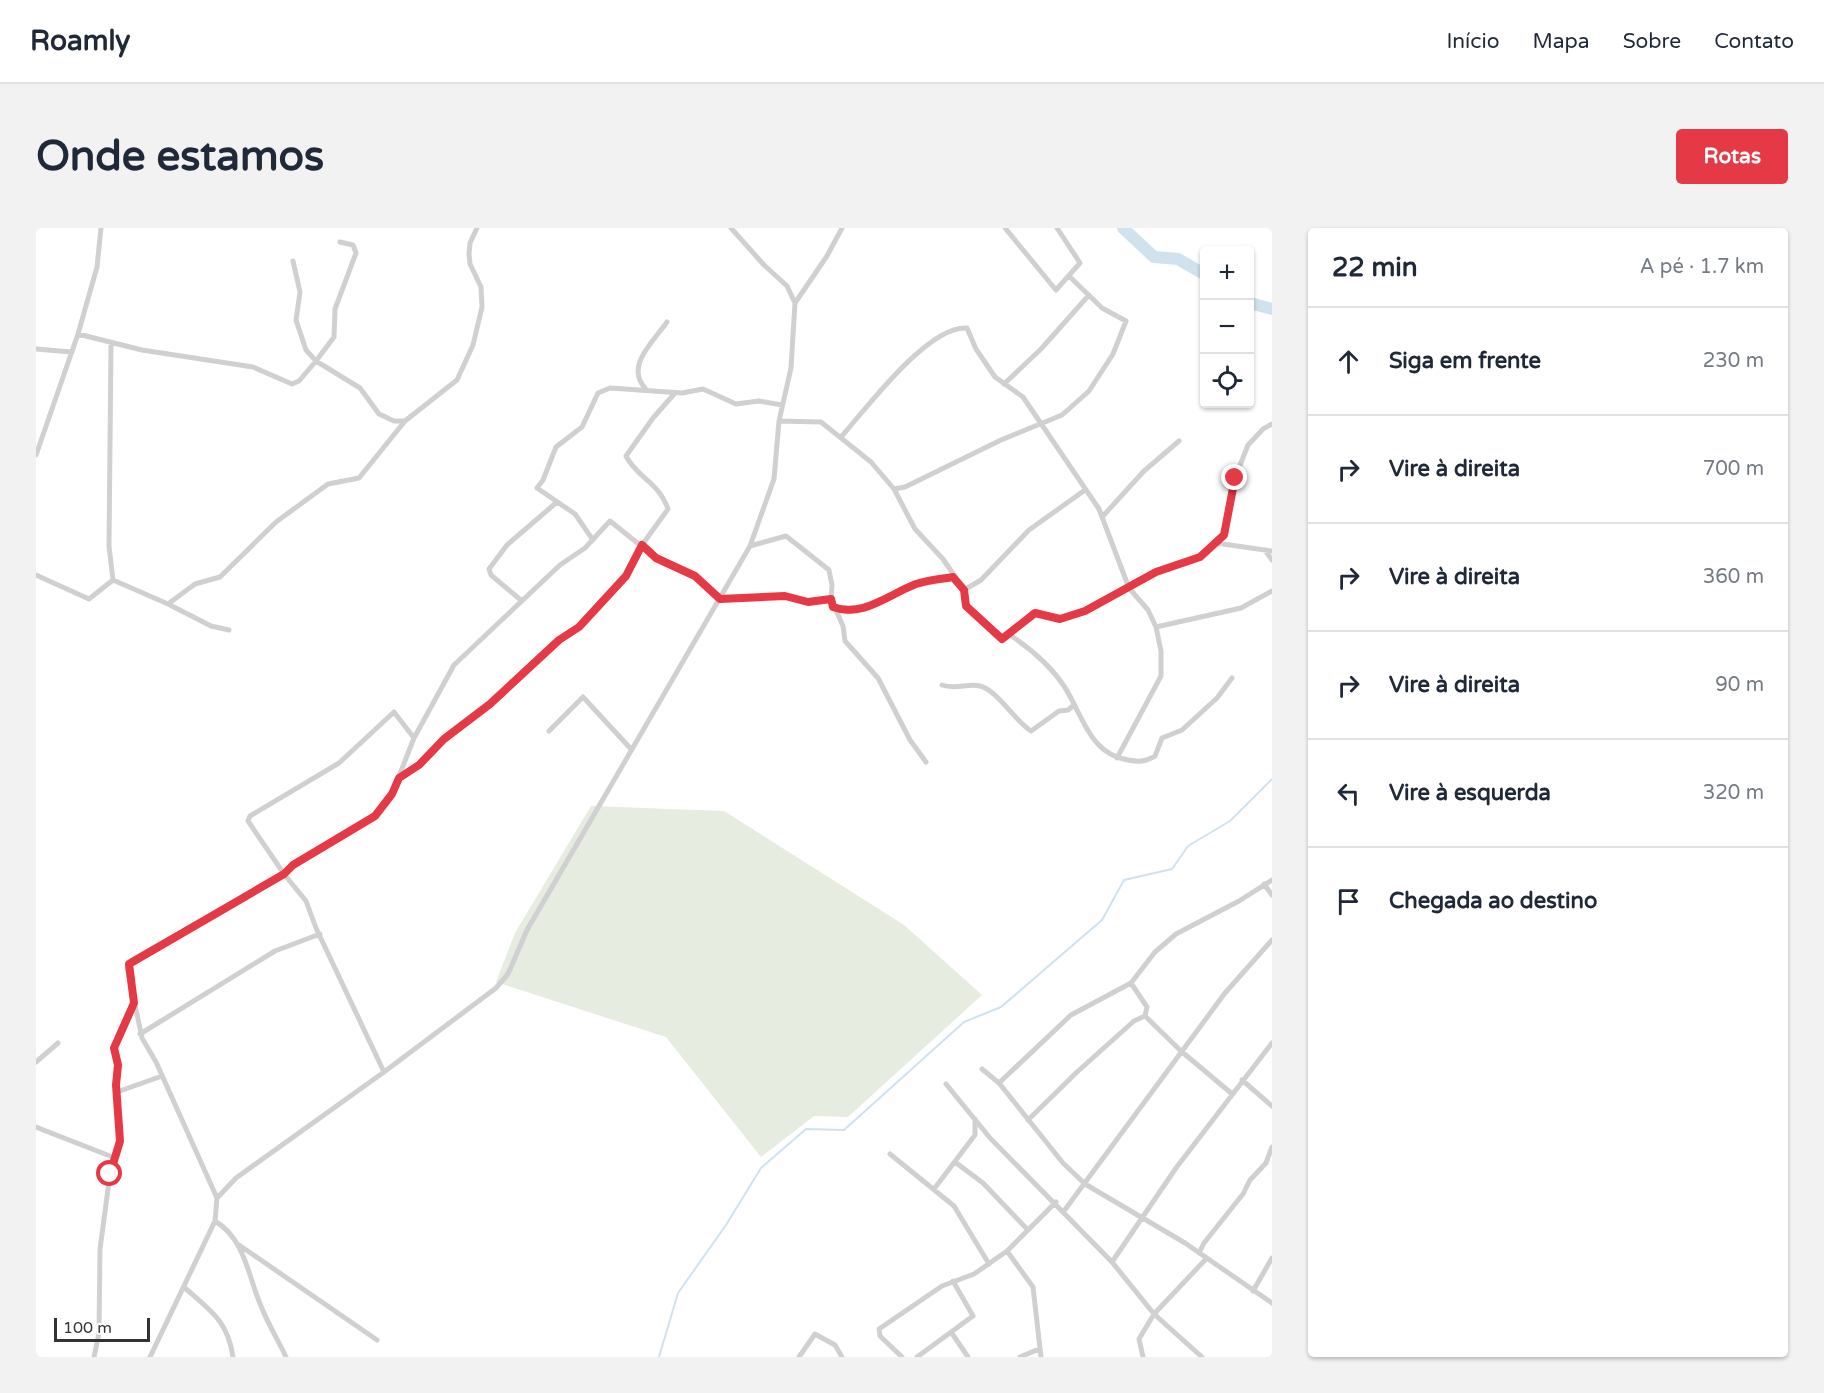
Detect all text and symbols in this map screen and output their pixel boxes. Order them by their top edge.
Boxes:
text: Roamly [30,24,130,58]
text: Início [1447,29,1499,54]
text: Mapa [1532,29,1590,54]
text: Sobre [1623,29,1681,54]
text: Contato [1714,29,1794,54]
button: Rotas [1676,129,1788,184]
text: Onde estamos [36,131,324,182]
map controls [1200,246,1254,408]
button: + [1200,246,1254,300]
text: 22 min [1332,252,1418,283]
text: A pé · 1.7 km [1640,255,1764,279]
button: − [1200,300,1254,354]
icon: ahead [1332,345,1365,378]
text: Siga em frente [1389,348,1541,374]
text: 230 m [1703,349,1764,373]
button: locate [1200,354,1254,408]
icon: right [1332,453,1365,486]
text: Vire à direita [1389,456,1520,482]
text: 700 m [1703,457,1764,481]
route end [1221,464,1247,490]
icon: right [1332,561,1365,594]
text: Vire à direita [1389,564,1520,590]
text: 360 m [1703,565,1764,589]
icon: right [1332,669,1365,702]
text: Vire à direita [1389,672,1520,698]
text: 90 m [1715,673,1764,697]
icon: left [1332,777,1365,810]
text: Vire à esquerda [1389,780,1551,806]
text: 320 m [1703,781,1764,805]
icon: arrive [1332,885,1365,918]
text: Chegada ao destino [1389,888,1597,914]
route start [96,1160,122,1186]
scale bar [54,1315,150,1342]
text: 100 m [63,1318,112,1338]

